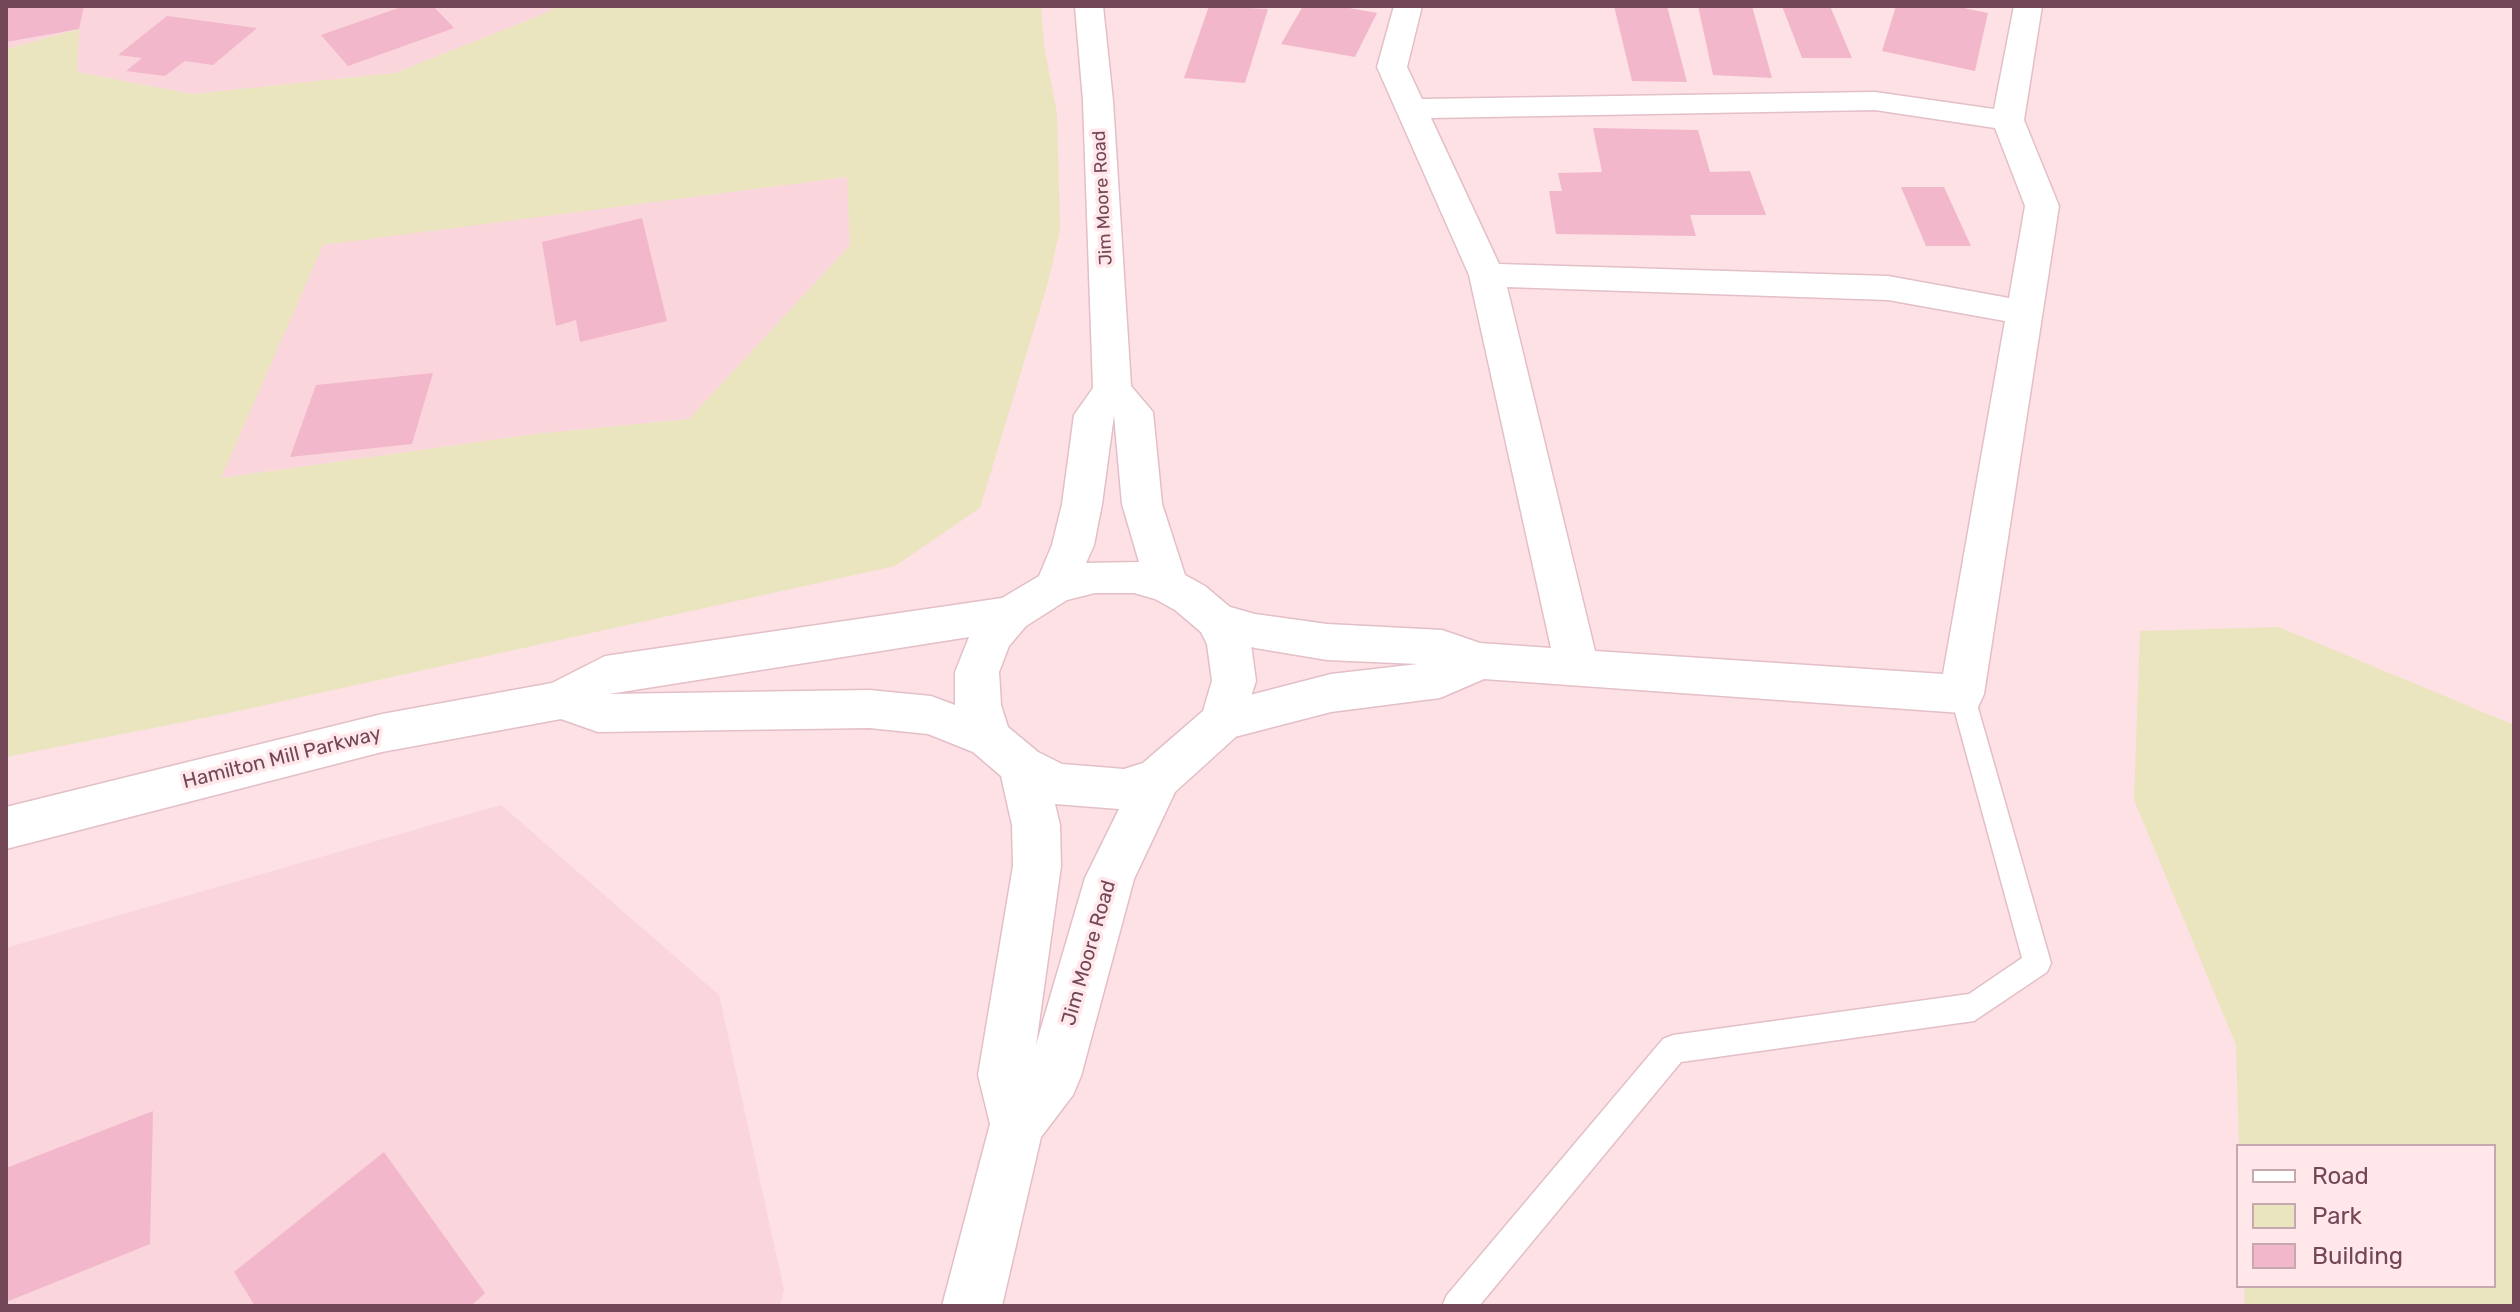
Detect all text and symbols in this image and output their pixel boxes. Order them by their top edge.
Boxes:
street label: Jim Moore Road [1089,130,1117,266]
street label: Hamilton Mill Parkway [180,722,384,794]
street label: Jim Moore Road [1057,878,1121,1028]
legend [2236,1144,2496,1288]
text: Road [2312,1162,2369,1190]
text: Park [2312,1202,2362,1230]
text: Building [2312,1242,2403,1270]

